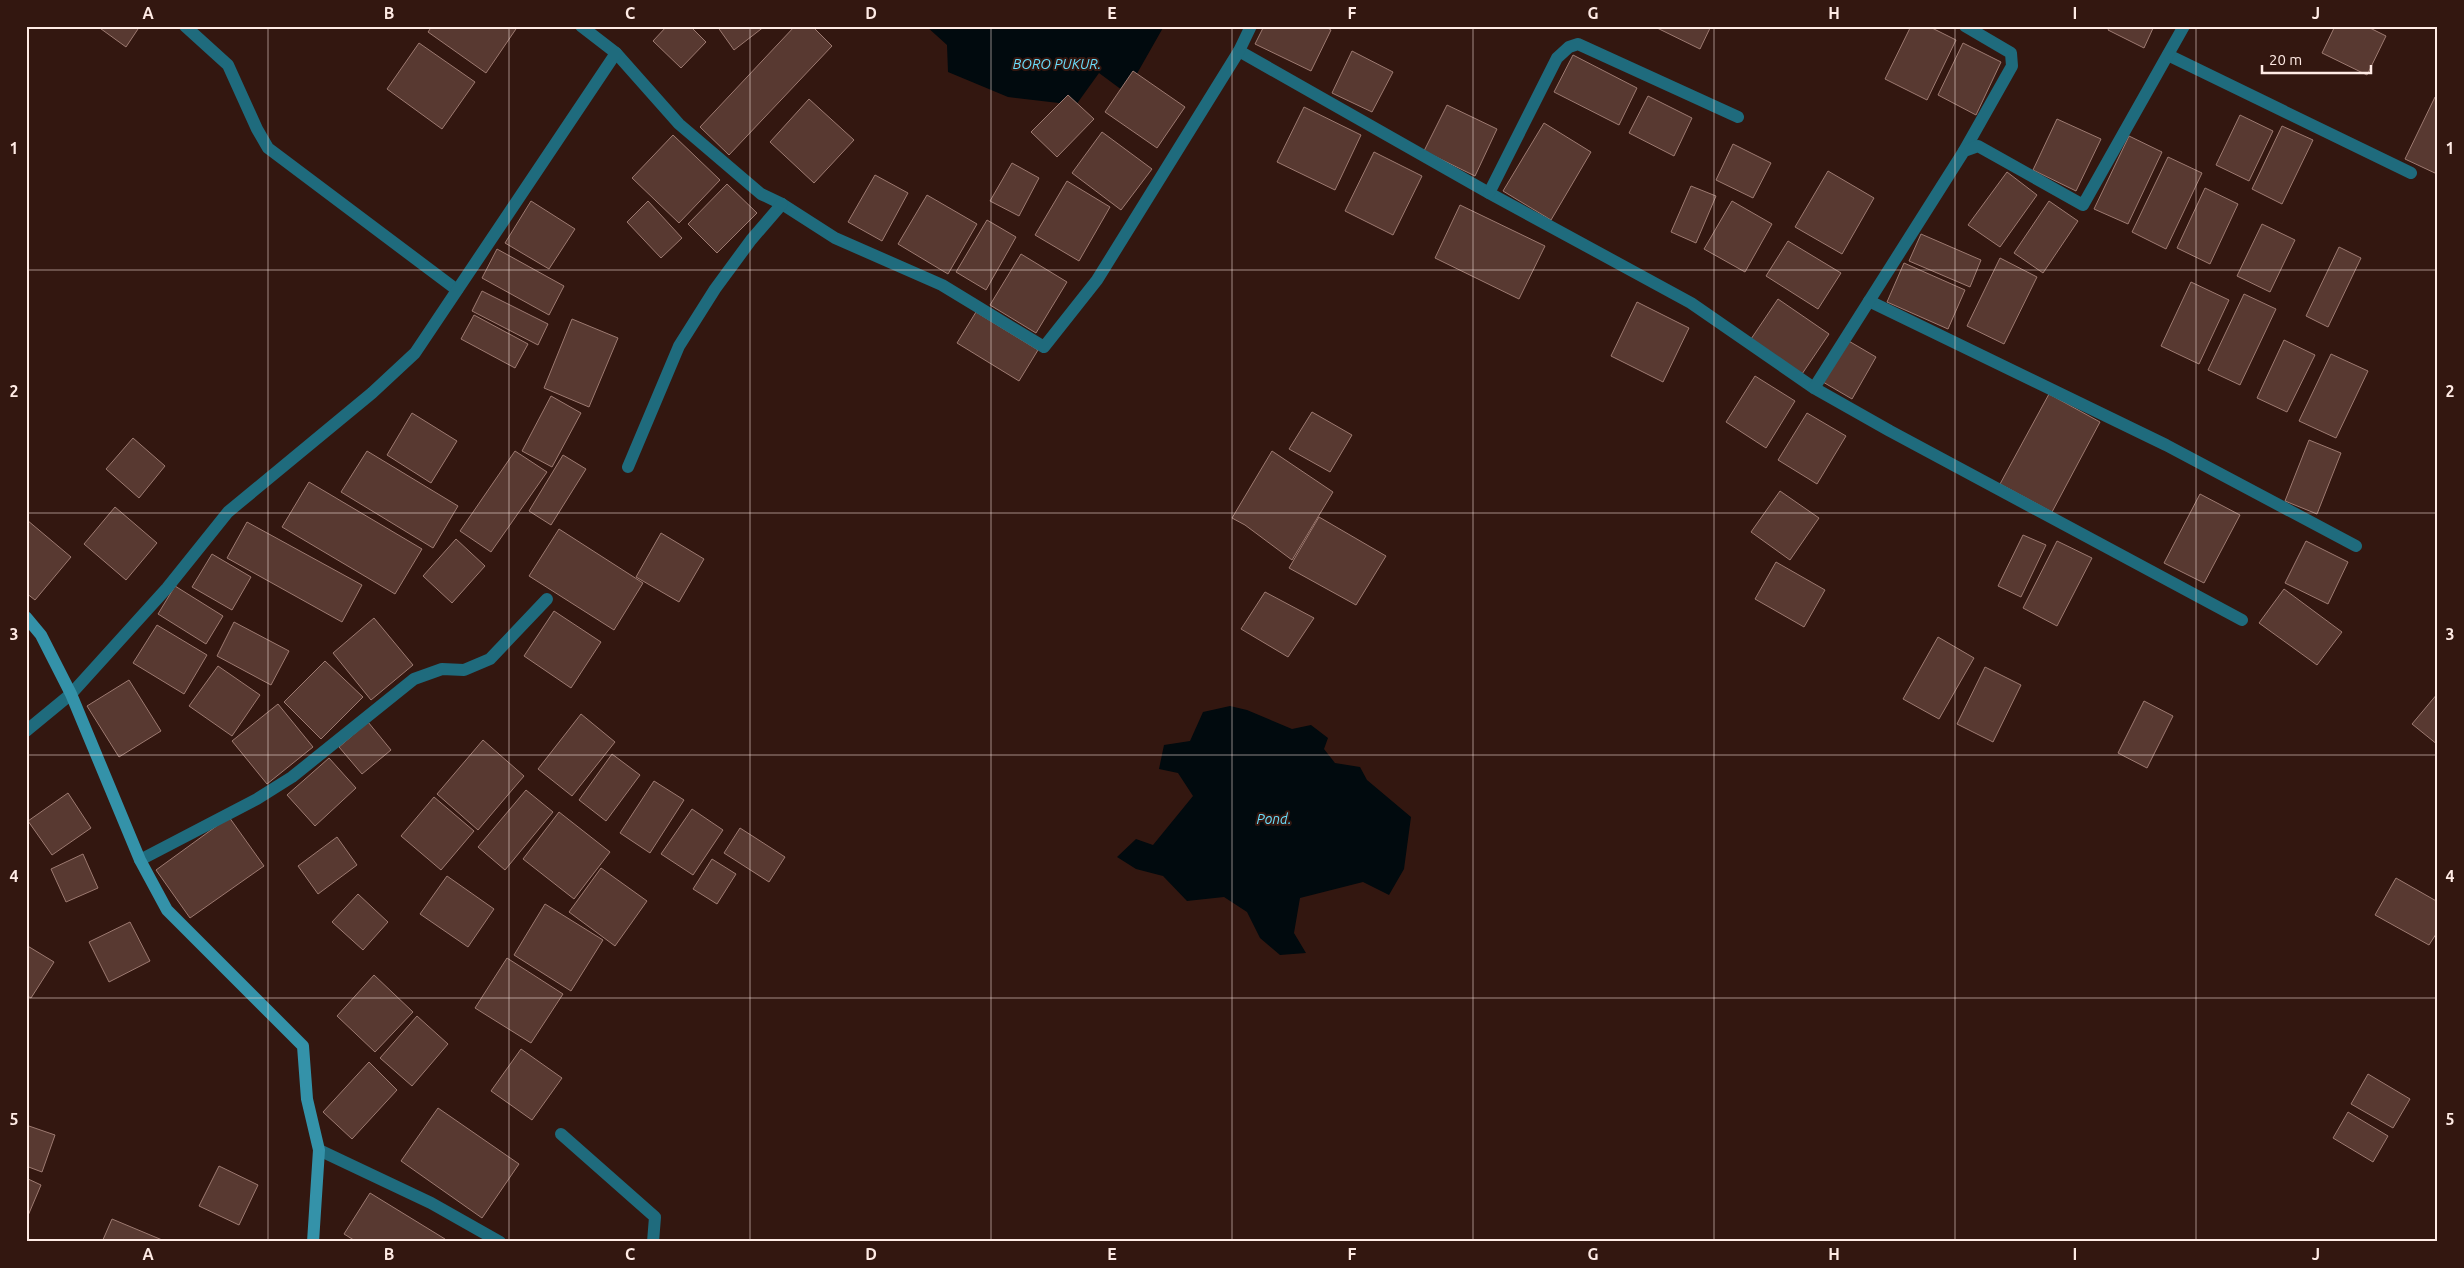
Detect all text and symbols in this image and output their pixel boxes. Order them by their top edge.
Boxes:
text: A [142,4,154,22]
text: B [384,4,394,22]
text: C [625,4,635,22]
text: D [865,4,877,22]
text: E [1107,4,1117,22]
text: F [1348,4,1357,22]
text: G [1587,4,1599,22]
text: H [1828,4,1840,22]
text: I [2073,4,2077,22]
text: J [2312,4,2320,22]
scale bar [2262,42,2370,74]
text: 20 m [2269,51,2302,68]
water label: BORO PUKUR. [1013,56,1101,72]
text: 1 [9,139,19,157]
text: 1 [2445,139,2455,157]
text: 2 [9,382,19,400]
text: 2 [2445,382,2455,400]
text: 3 [9,625,19,643]
text: 3 [2445,625,2455,643]
water label: Pond. [1257,811,1291,827]
text: 4 [9,867,19,885]
text: 4 [2445,867,2455,885]
text: 5 [9,1110,19,1128]
text: 5 [2445,1110,2455,1128]
text: A [142,1245,154,1263]
text: B [384,1245,394,1263]
text: C [625,1245,635,1263]
text: D [865,1245,877,1263]
text: E [1107,1245,1117,1263]
text: F [1348,1245,1357,1263]
text: G [1587,1245,1599,1263]
text: H [1828,1245,1840,1263]
text: I [2073,1245,2077,1263]
text: J [2312,1245,2320,1263]

